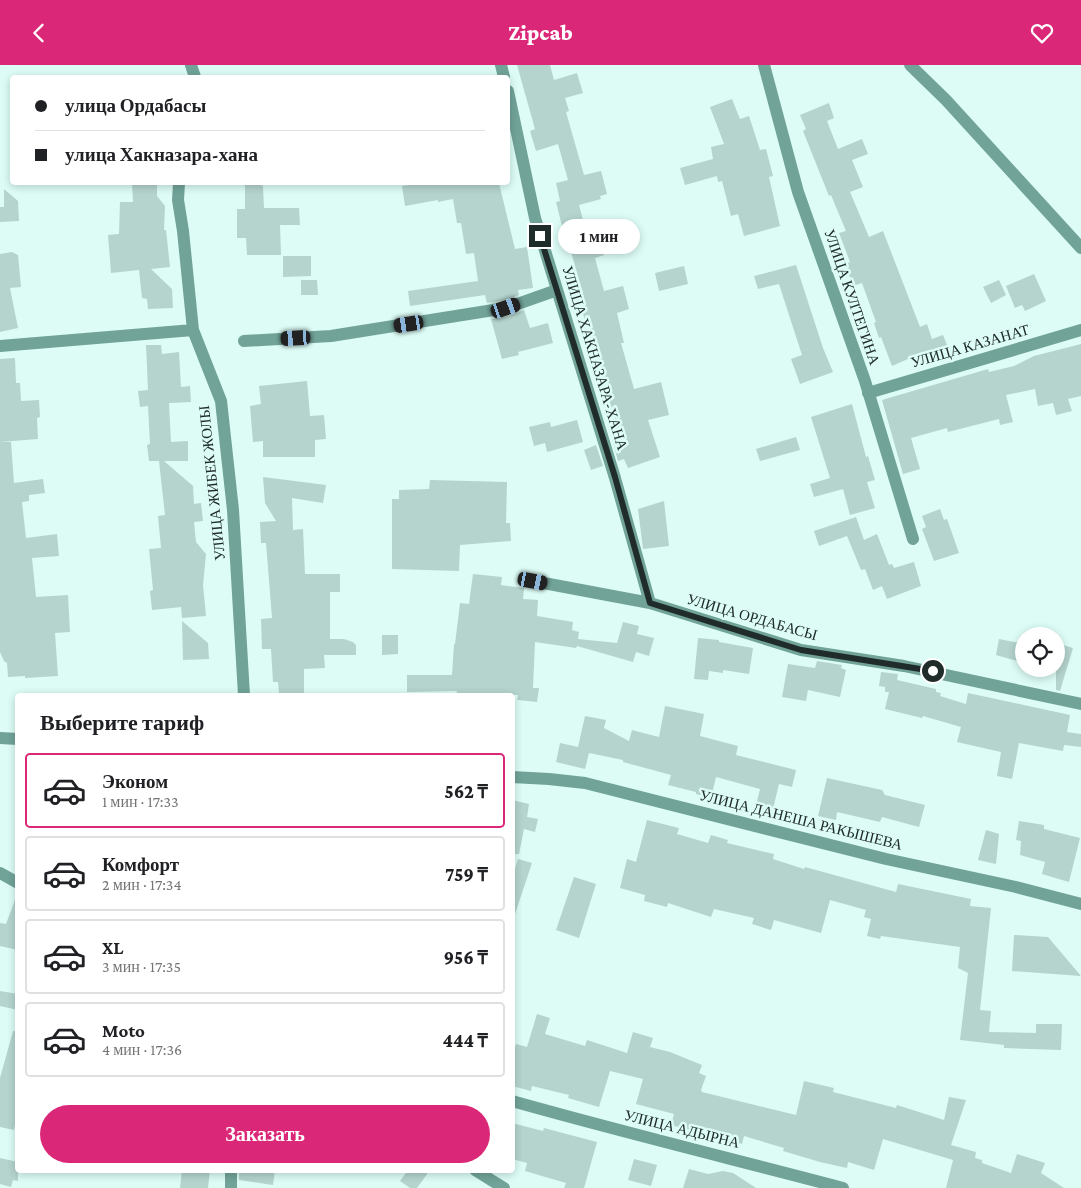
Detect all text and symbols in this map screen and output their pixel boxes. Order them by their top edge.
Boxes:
icon: back [25,19,53,47]
icon: heart [1028,19,1056,47]
text: Zipcab [508,20,573,45]
text: улица Ордабасы [65,95,206,116]
text: улица Хакназара-хана [65,144,258,165]
callout: 1 мин [558,219,640,253]
route end [529,225,551,247]
street label: УЛИЦА КУЛТЕГИНА [821,227,883,367]
text: 1 мин [580,228,618,245]
street label: УЛИЦА ХАКНАЗАРА-ХАНА [559,264,631,452]
car [489,296,522,320]
car [393,314,424,334]
street label: УЛИЦА КАЗАНАТ [909,321,1031,371]
car [280,330,311,346]
street label: УЛИЦА ЖИБЕК ЖОЛЫ [196,405,228,561]
car [516,571,549,591]
street label: УЛИЦА ОРДАБАСЫ [685,591,819,643]
map controls [1015,627,1065,677]
button: locate [1015,627,1065,677]
route start [922,660,944,682]
text: Выберите тариф [40,710,204,735]
icon: car [42,768,87,813]
text: Эконом [102,771,168,792]
text: 562 ₸ [444,781,488,802]
street label: УЛИЦА ДАНЕША РАКЫШЕВА [698,787,904,853]
text: 1 мин · 17:33 [102,793,179,810]
icon: car [42,851,87,896]
text: Комфорт [102,854,179,875]
text: 759 ₸ [445,864,488,885]
text: 2 мин · 17:34 [102,876,182,893]
icon: car [42,934,87,979]
text: XL [102,937,124,958]
text: 956 ₸ [443,947,488,968]
text: 3 мин · 17:35 [102,958,181,975]
icon: car [42,1017,87,1062]
text: Moto [102,1020,145,1041]
text: 444 ₸ [443,1030,488,1051]
text: 4 мин · 17:36 [102,1041,182,1058]
button: Заказать [40,1105,490,1163]
street label: УЛИЦА АДЫРНА [623,1107,742,1151]

